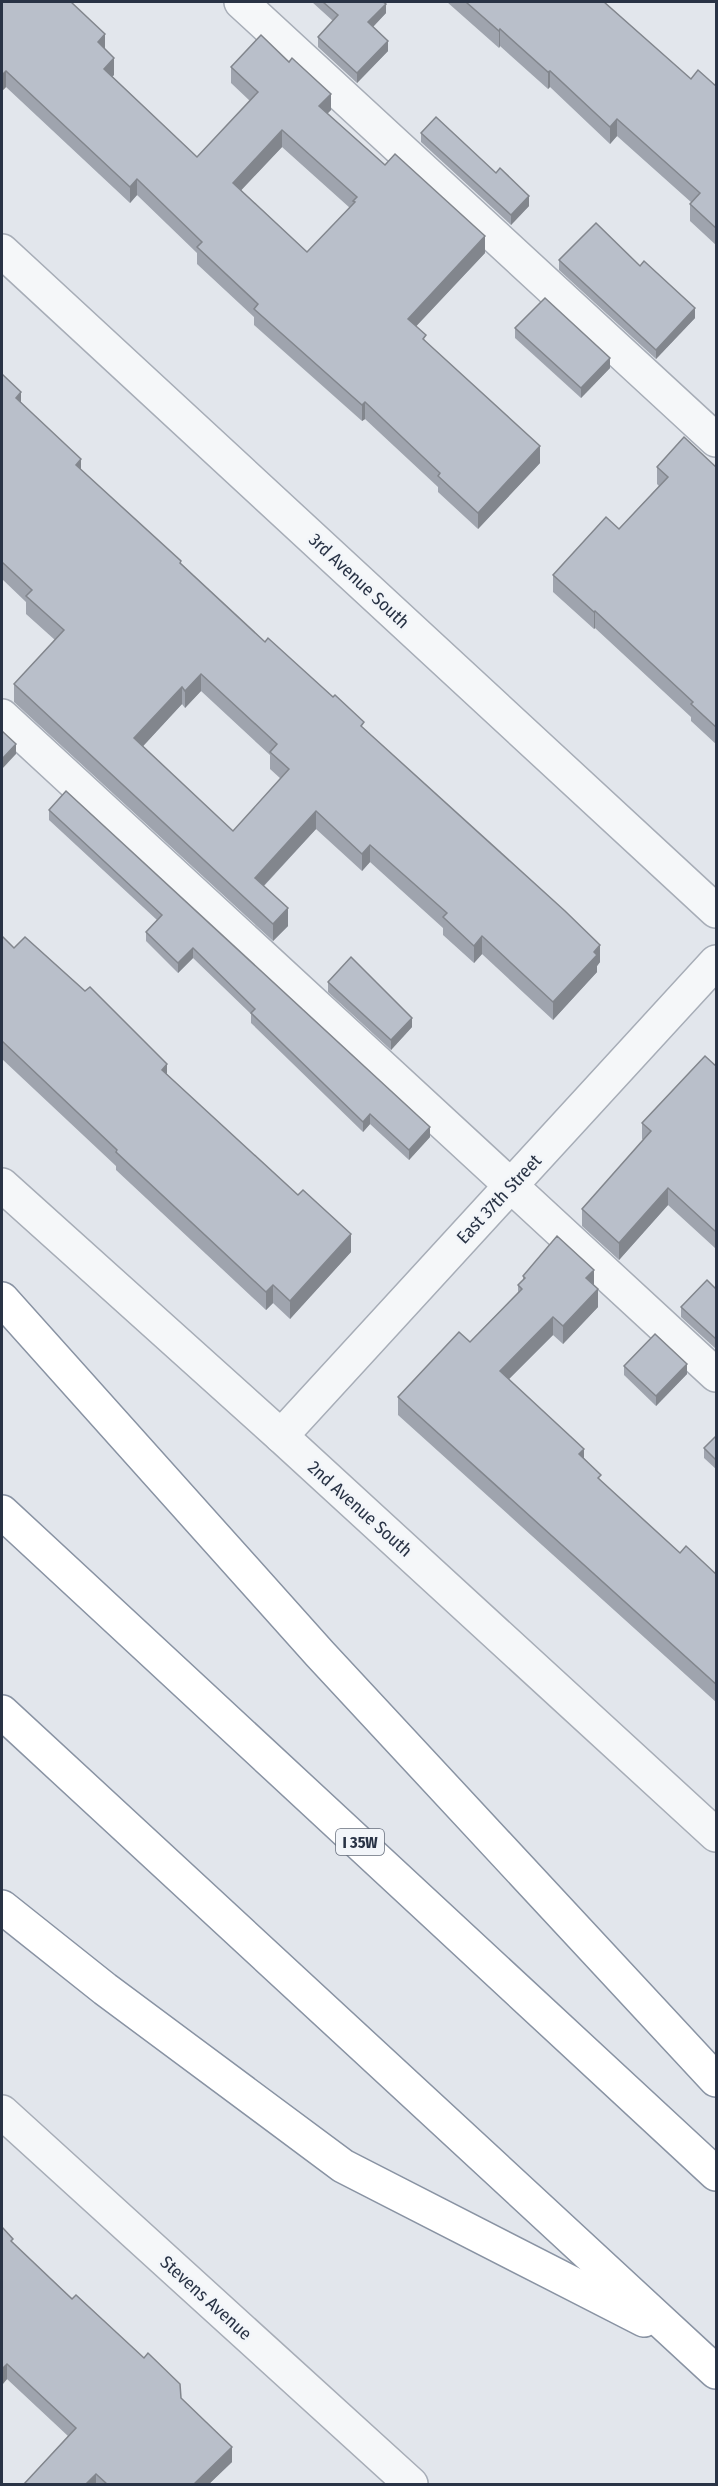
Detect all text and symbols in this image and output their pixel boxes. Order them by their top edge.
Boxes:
street label: 3rd Avenue South [304,529,414,633]
street label: East 37th Street [452,1150,546,1248]
street label: 2nd Avenue South [303,1456,417,1562]
road number: I 35W [336,1829,384,1855]
street label: Stevens Avenue [156,2251,256,2345]

